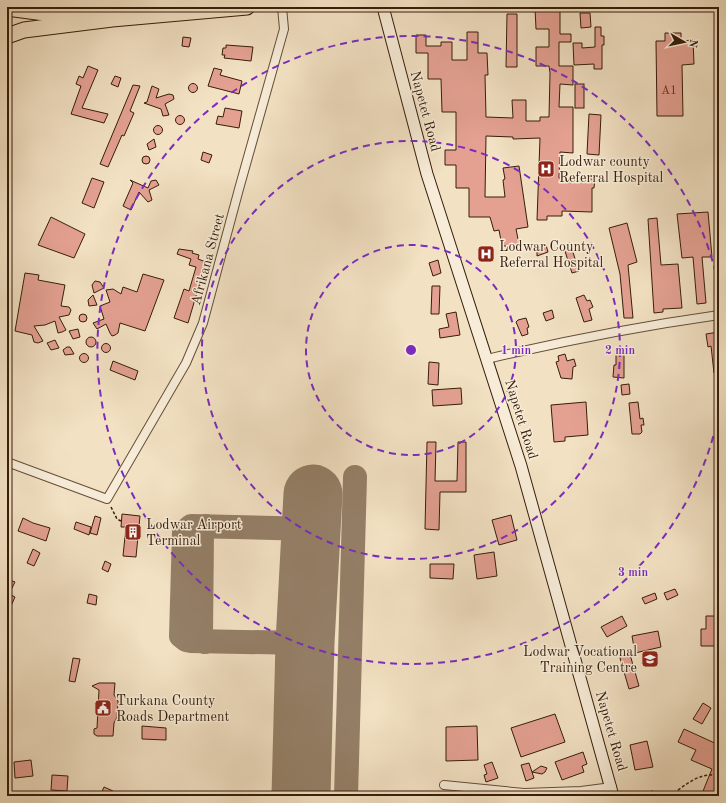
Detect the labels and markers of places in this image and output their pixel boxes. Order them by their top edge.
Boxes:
place label: Lodwar county Referral Hospital [559,155,664,185]
hospital icon: Lodwar county Referral Hospital [536,159,556,179]
place label: Lodwar County Referral Hospital [499,240,604,270]
hospital icon: Lodwar County Referral Hospital [476,244,496,264]
centre of rings [404,343,418,357]
place label: Lodwar Airport Terminal [146,518,242,548]
building icon: Lodwar Airport Terminal [123,522,143,542]
place label: Lodwar Vocational Training Centre [523,645,637,675]
school or university icon: Lodwar Vocational Training Centre [640,649,660,669]
place label: Turkana County Roads Department [116,694,229,724]
public building icon: Turkana County Roads Department [93,698,113,718]

